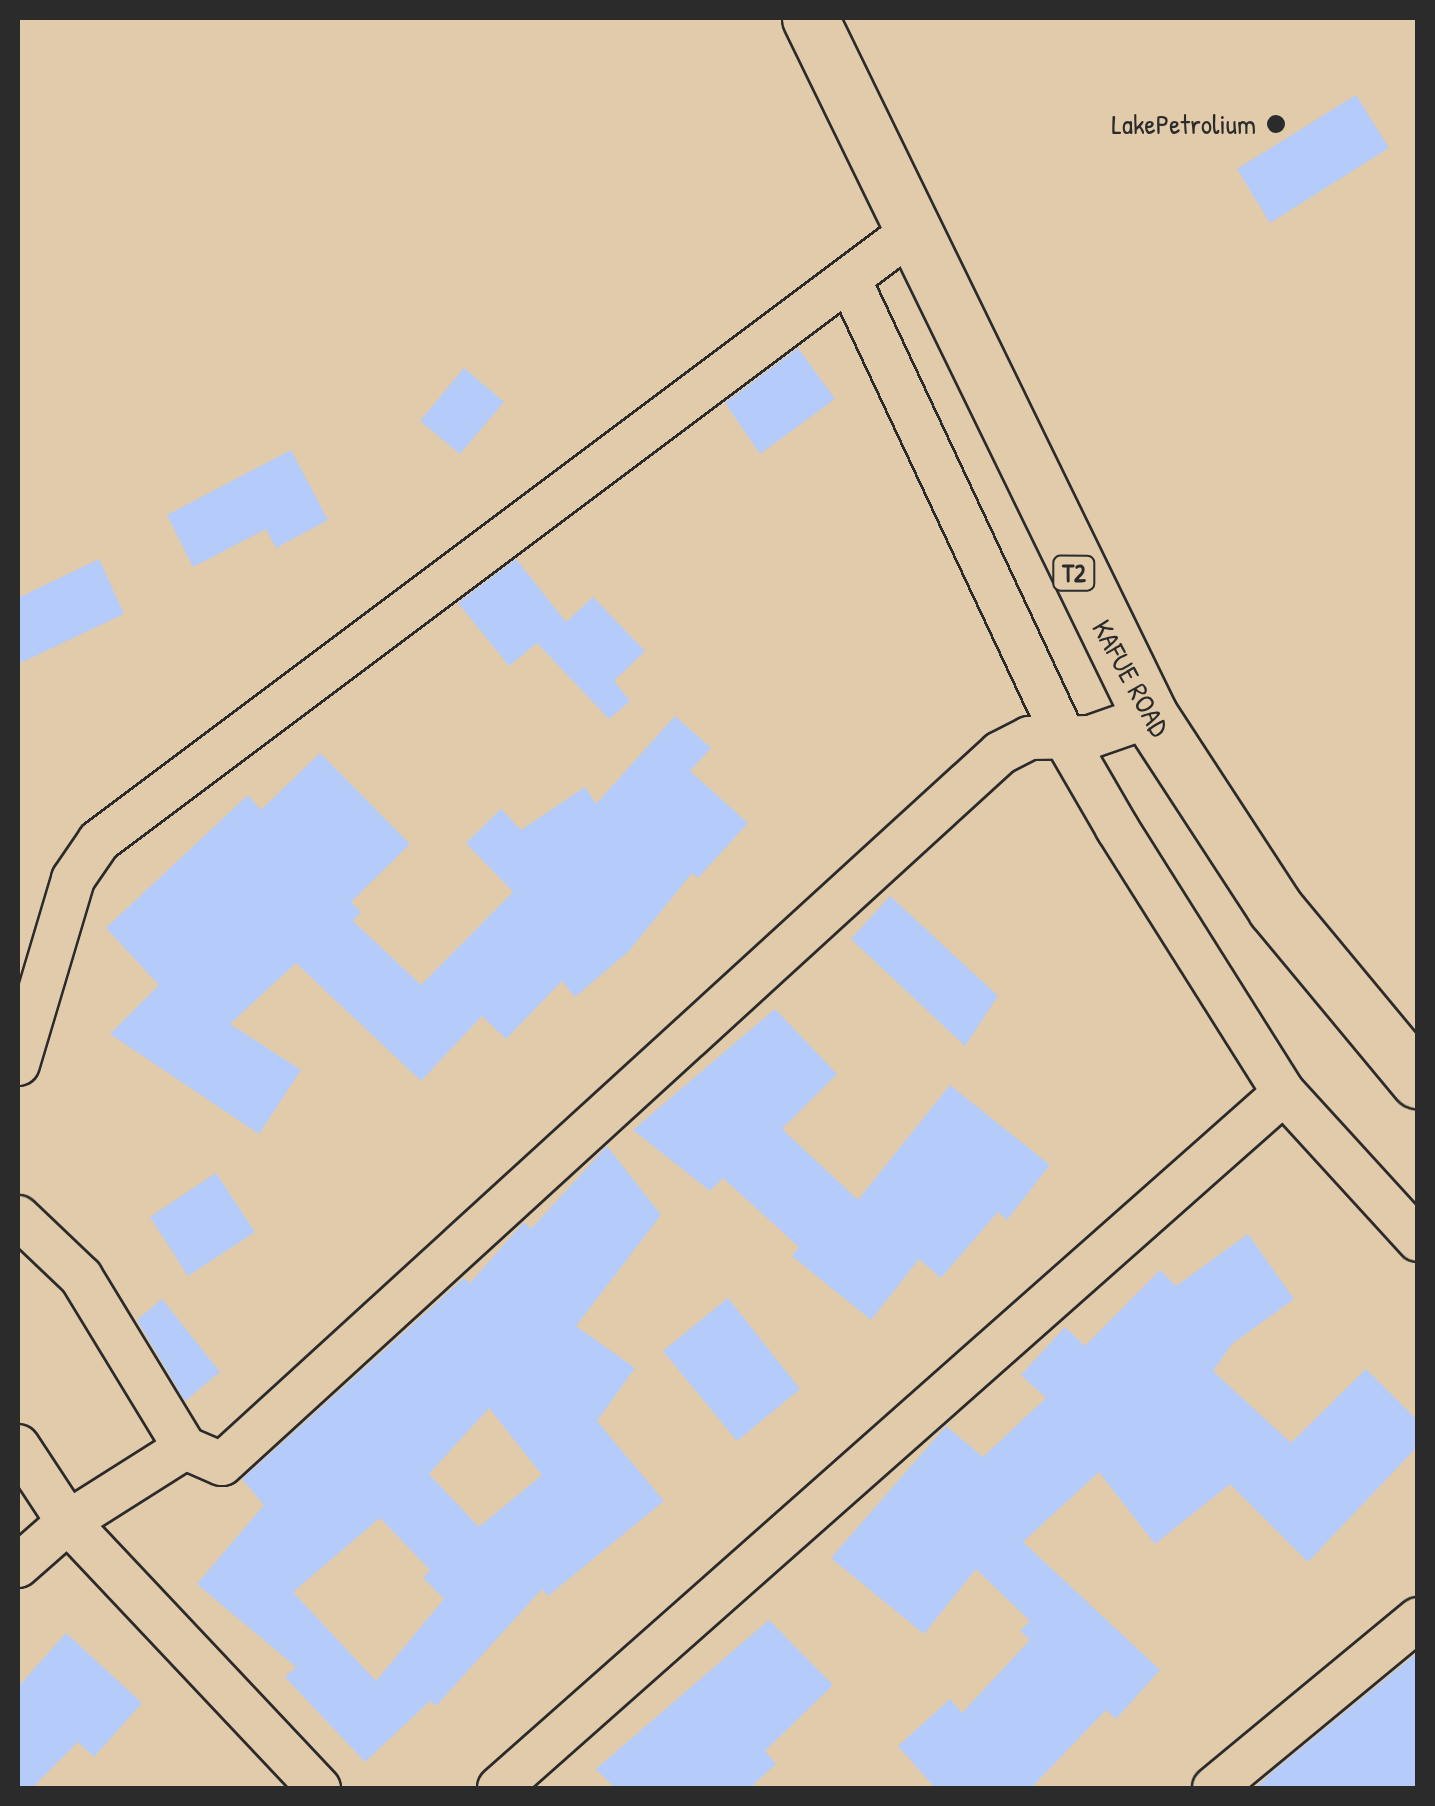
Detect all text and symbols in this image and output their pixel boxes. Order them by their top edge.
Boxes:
place label: LakePetrolium [1112,107,1256,141]
marker: LakePetrolium [1265,113,1287,135]
road number: T2 [1052,553,1096,593]
street label: KAFUE ROAD [1085,614,1177,742]

